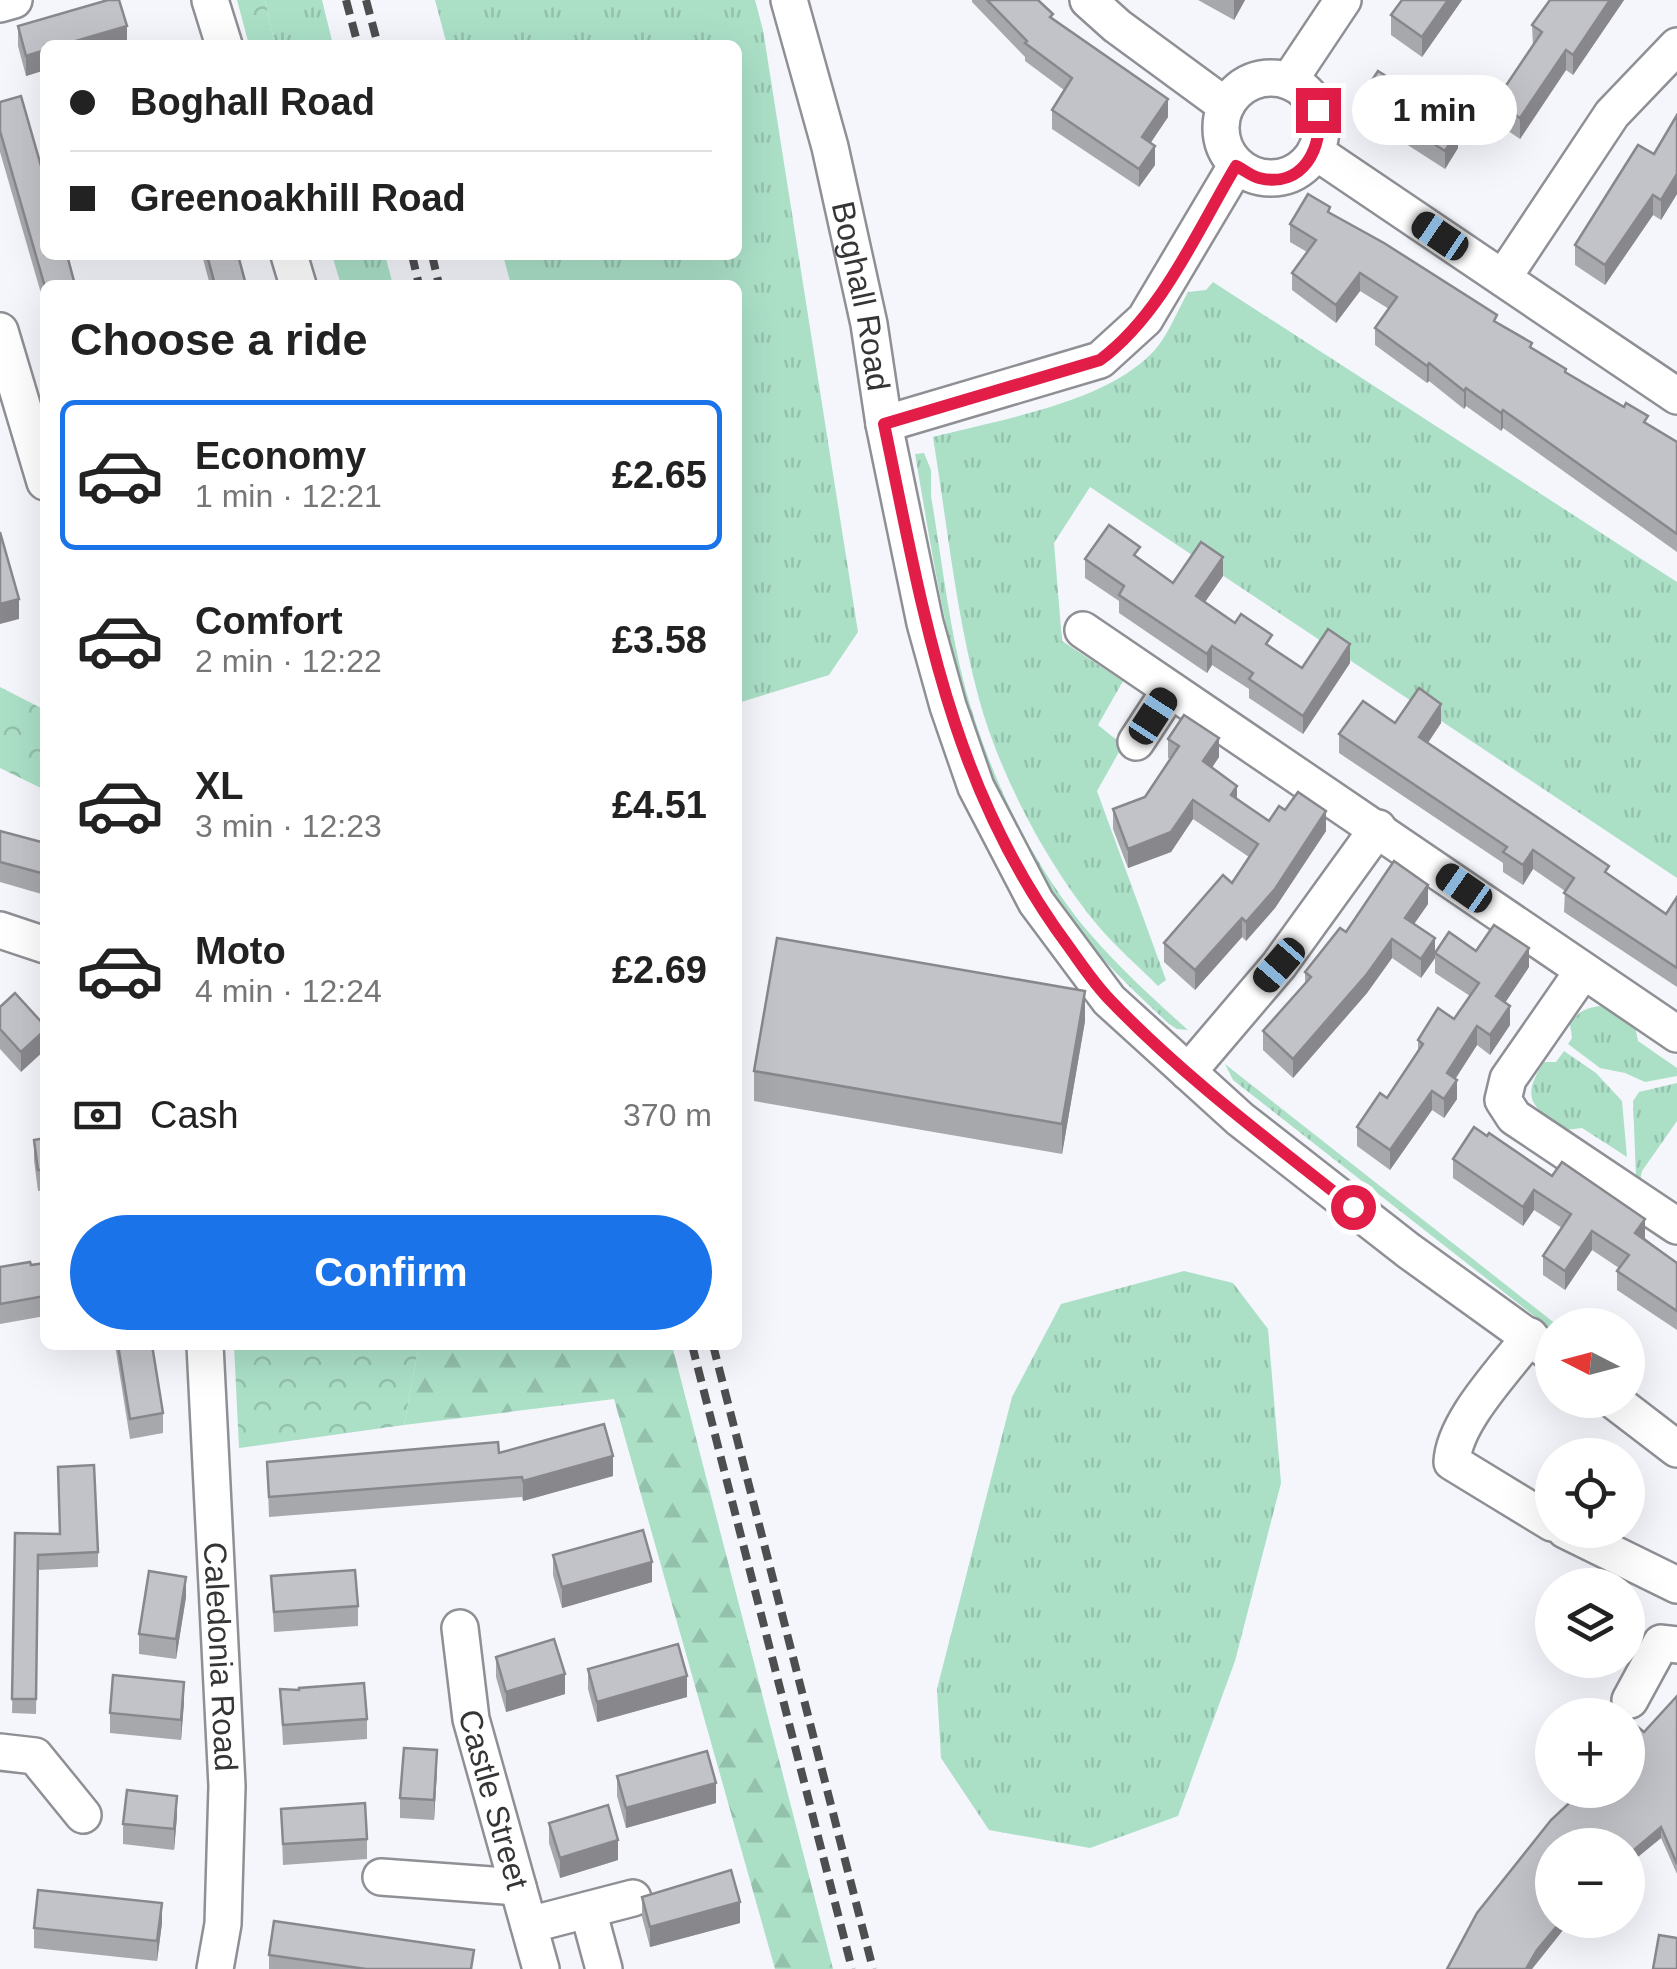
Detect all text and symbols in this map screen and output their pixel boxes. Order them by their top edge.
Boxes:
callout: 1 min [1353,75,1518,145]
text: Boghall Road [130,81,375,123]
route end [1296,88,1341,133]
text: 1 min [1393,92,1476,128]
text: Greenoakhill Road [130,177,466,219]
street label: Boghall Road [825,198,897,393]
car [1407,207,1473,265]
text: Choose a ride [70,314,368,365]
icon: car [75,430,165,520]
text: Economy [195,435,366,477]
text: £2.65 [612,454,707,496]
text: 1 min · 12:21 [195,478,382,514]
icon: car [75,595,165,685]
text: Comfort [195,600,343,642]
text: £3.58 [612,619,707,661]
text: 2 min · 12:22 [195,643,382,679]
car [1124,683,1182,749]
icon: car [75,760,165,850]
text: XL [195,765,244,807]
text: £4.51 [612,784,707,826]
text: 3 min · 12:23 [195,808,382,844]
car [1431,859,1497,917]
icon: car [75,925,165,1015]
text: Moto [195,930,286,972]
car [1248,933,1310,997]
text: £2.69 [612,949,707,991]
text: 4 min · 12:24 [195,973,382,1009]
icon: cash [70,1088,125,1143]
text: Cash [150,1094,239,1136]
text: 370 m [623,1097,712,1133]
route start [1331,1185,1376,1230]
button: Confirm [70,1215,712,1330]
north arrow [1535,1308,1645,1418]
map controls [1535,1308,1645,1938]
button: locate [1535,1438,1645,1548]
street label: Caledonia Road [197,1541,244,1772]
button: layers [1535,1568,1645,1678]
button: + [1535,1698,1645,1808]
street label: Castle Street [451,1705,536,1893]
button: − [1535,1828,1645,1938]

